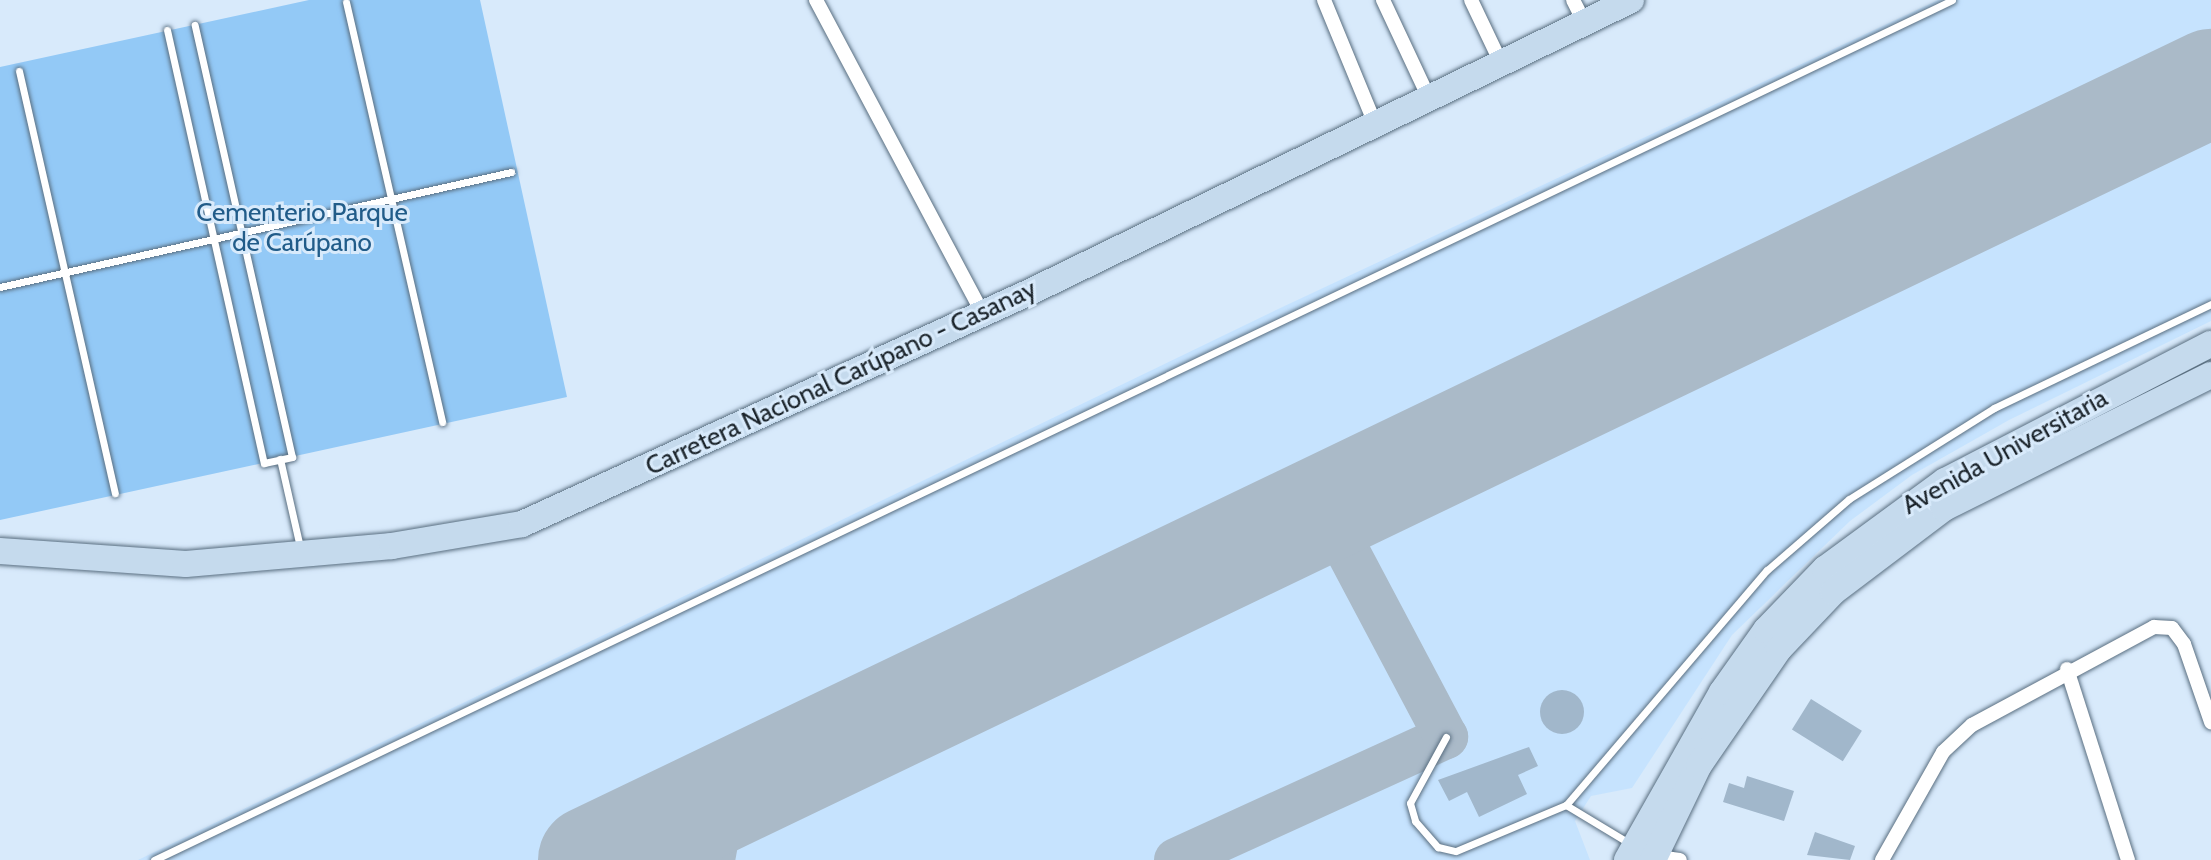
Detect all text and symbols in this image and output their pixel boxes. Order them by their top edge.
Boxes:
park label: Cementerio Parque de Carúpano [196,197,408,258]
street label: Carretera Nacional Carúpano - Casanay [641,274,1041,482]
street label: Avenida Universitaria [1897,383,2113,521]

